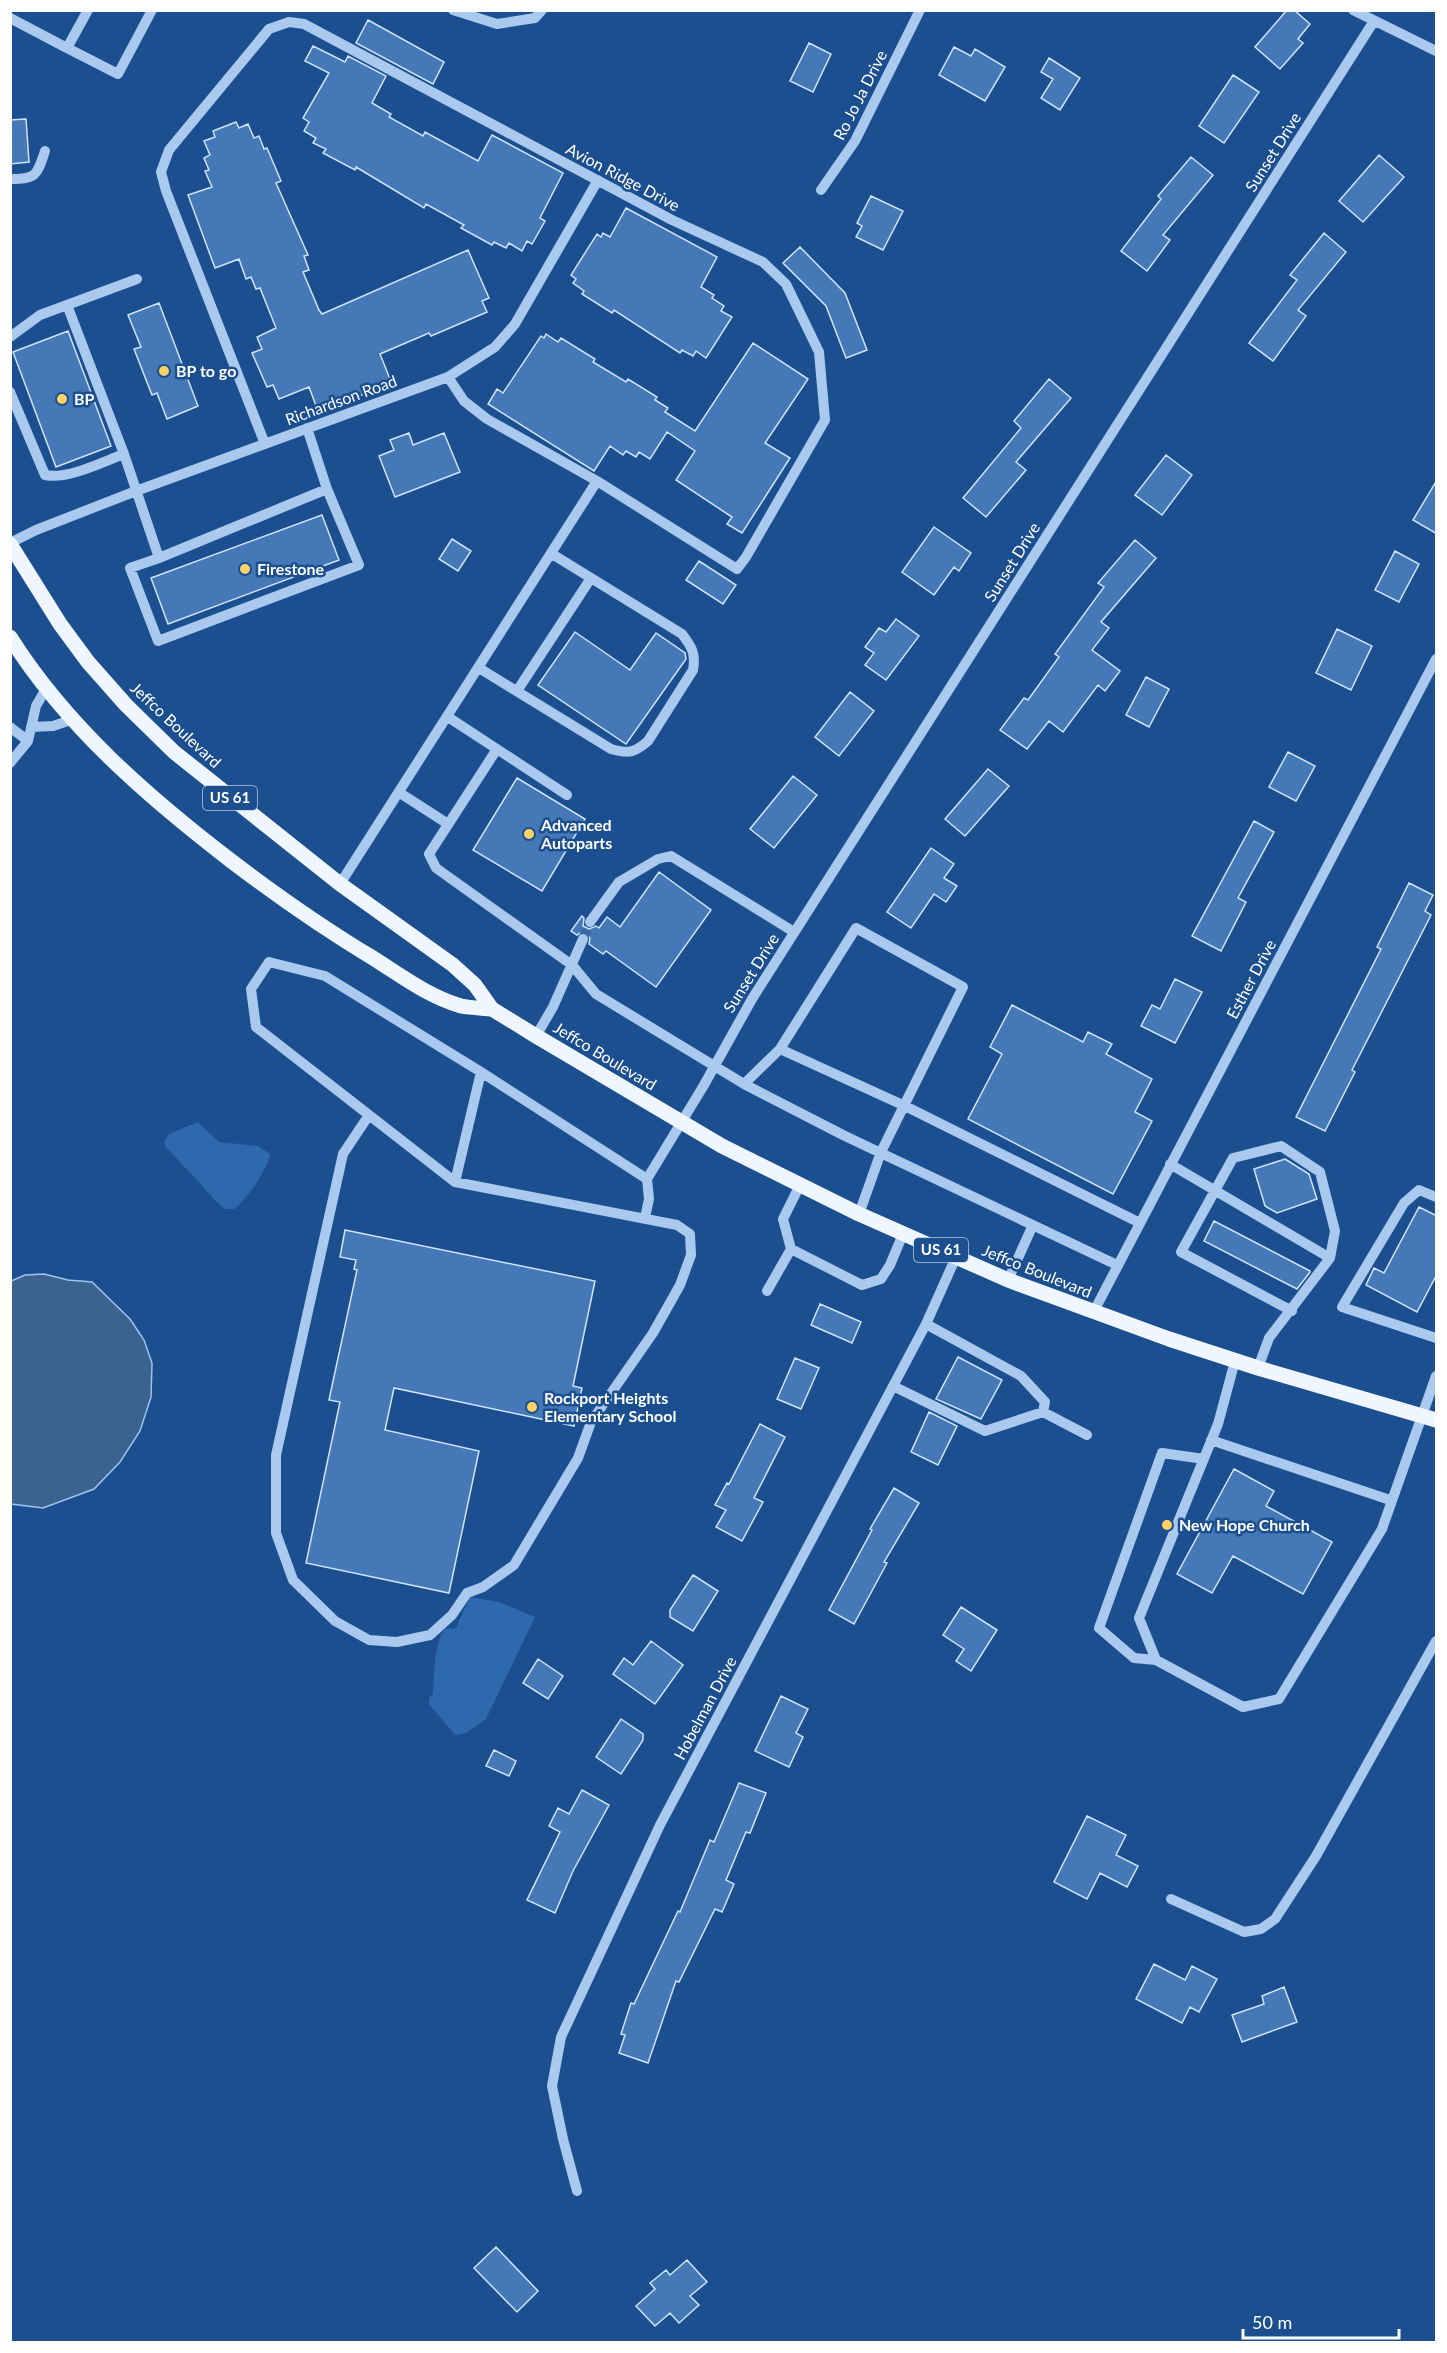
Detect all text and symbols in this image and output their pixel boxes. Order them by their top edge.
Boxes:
street label: Ro Jo Ja Drive [829,47,890,143]
street label: Sunset Drive [1241,109,1304,195]
street label: Avion Ridge Drive [563,139,683,215]
place label: BP to go [176,361,236,380]
marker: BP to go [157,364,171,378]
street label: Richardson Road [282,371,399,429]
place label: BP [74,389,95,408]
marker: BP [55,392,69,406]
street label: Sunset Drive [980,519,1043,605]
place label: Firestone [257,559,325,578]
marker: Firestone [238,562,252,576]
street label: Jeffco Boulevard [127,678,225,771]
road number: US 61 [203,786,257,810]
place label: Advanced Autoparts [540,815,612,852]
marker: Advanced Autoparts [522,827,536,841]
street label: Sunset Drive [719,930,782,1016]
street label: Esther Drive [1222,936,1279,1022]
street label: Jeffco Boulevard [550,1017,660,1094]
road number: US 61 [914,1238,968,1262]
street label: Jeffco Boulevard [980,1240,1095,1301]
place label: Rockport Heights Elementary School [544,1388,676,1425]
marker: Rockport Heights Elementary School [525,1400,539,1414]
place label: New Hope Church [1179,1515,1310,1534]
marker: New Hope Church [1160,1518,1174,1532]
street label: Hobelman Drive [669,1653,740,1763]
scale bar [1243,2302,1399,2340]
text: 50 m [1252,2311,1292,2333]

